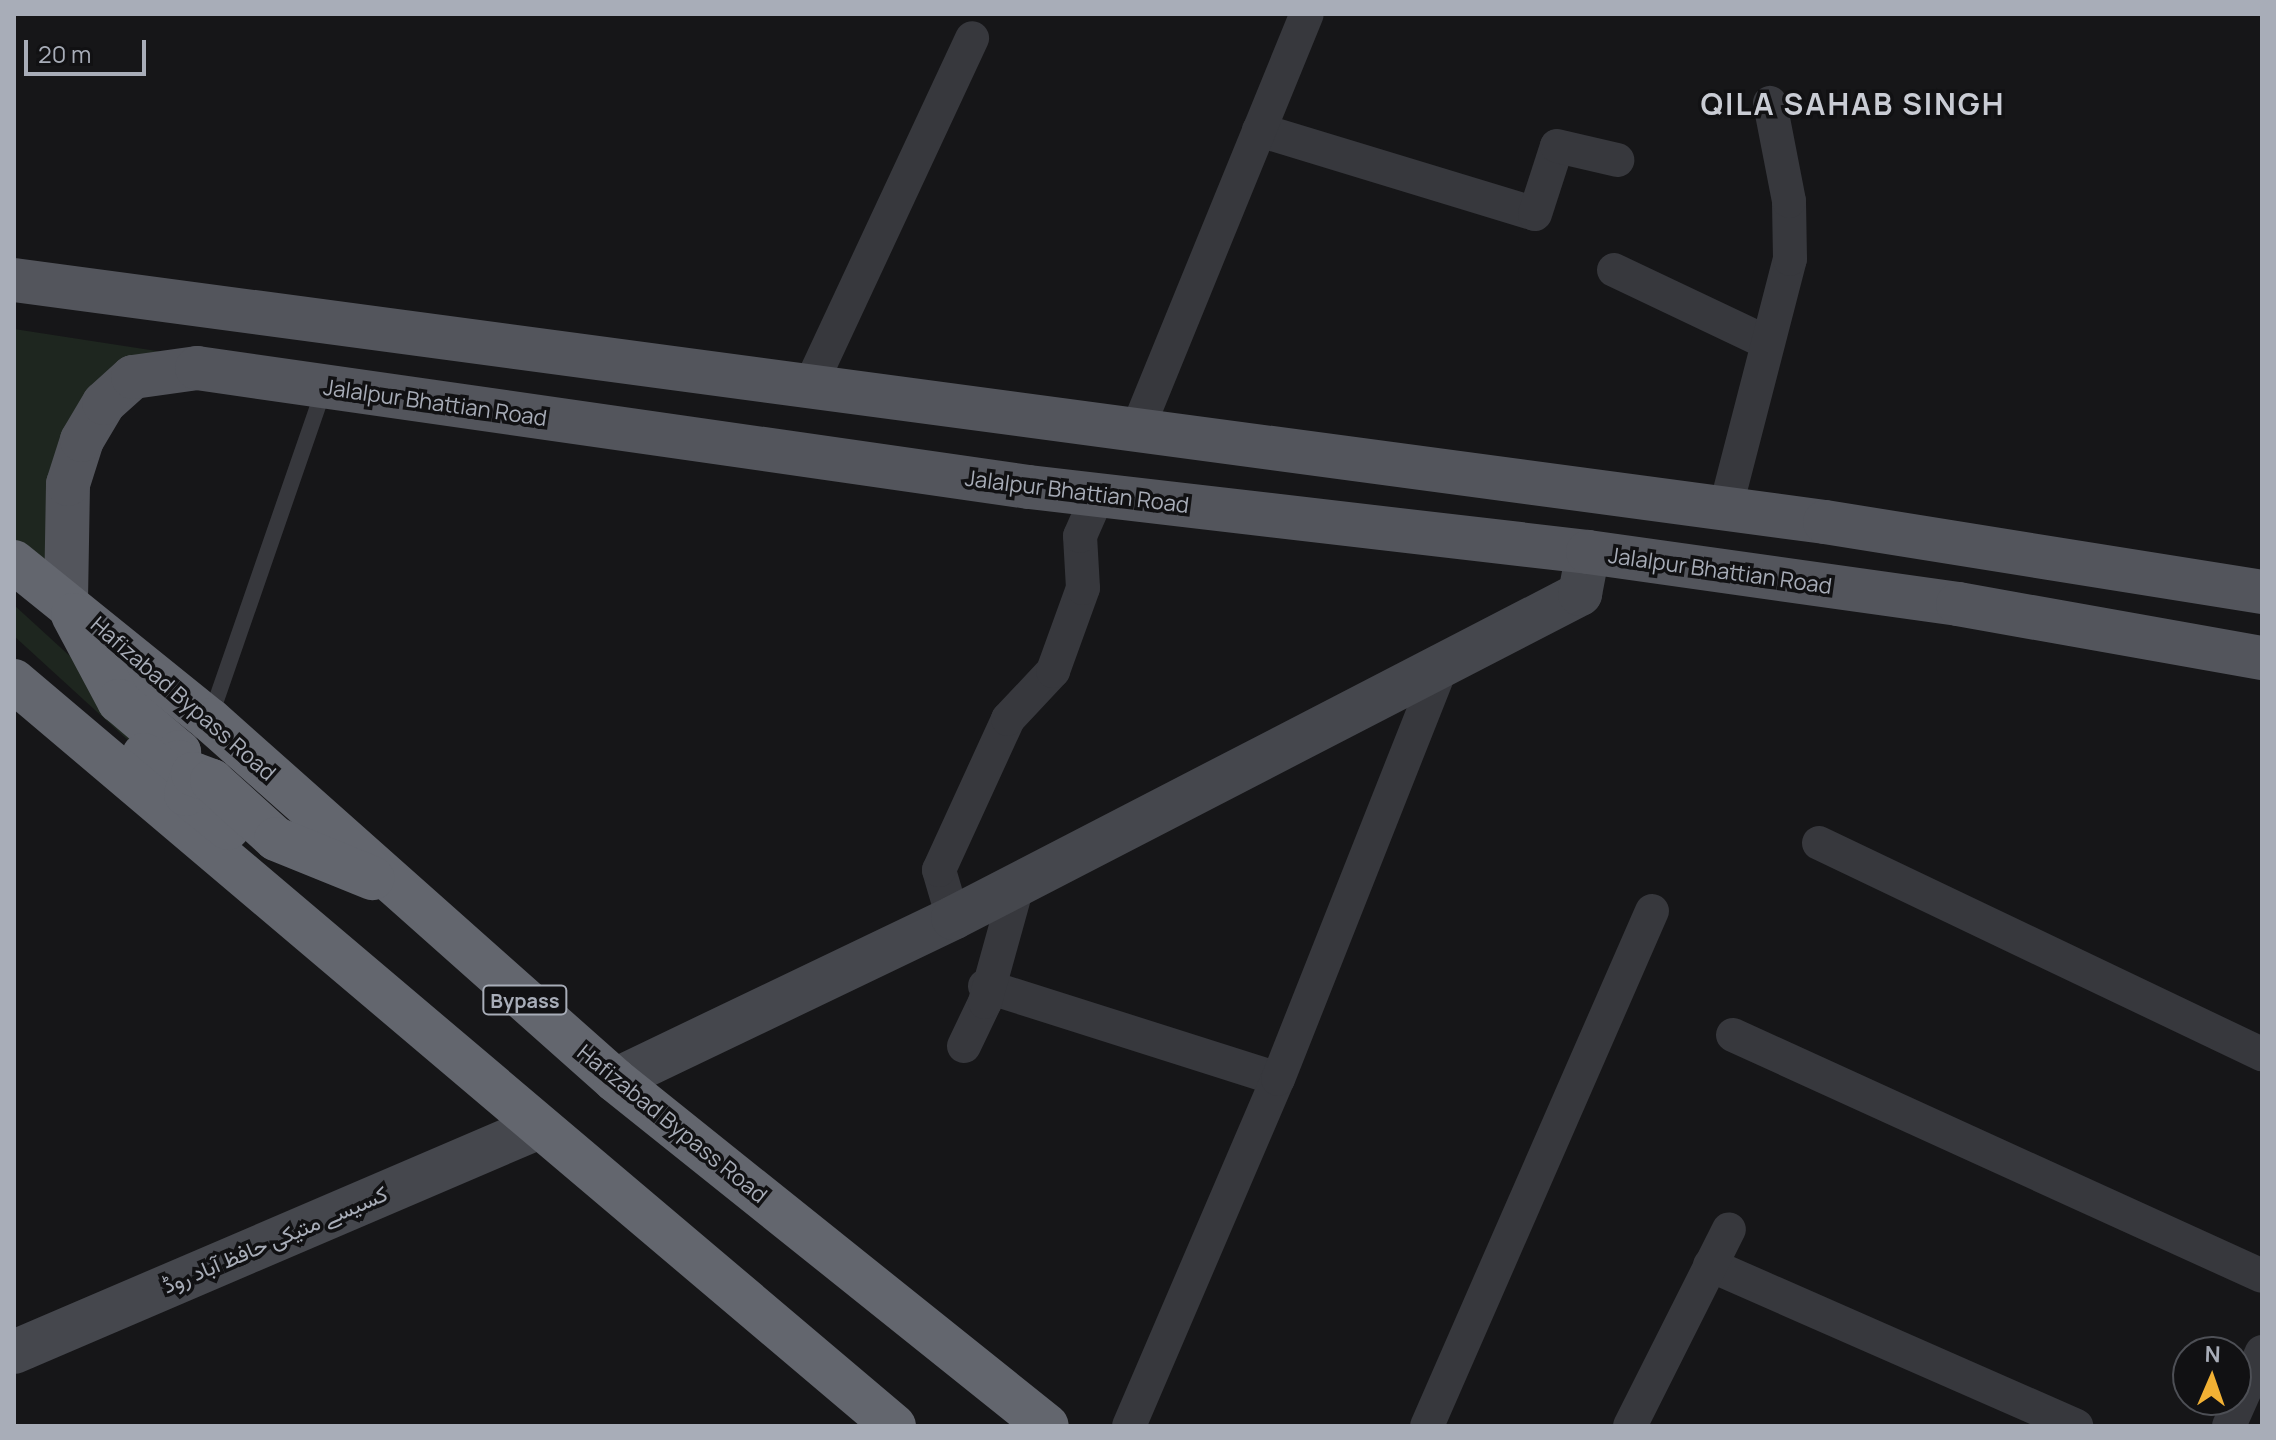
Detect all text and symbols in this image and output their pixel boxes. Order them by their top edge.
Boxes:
scale bar [28,24,150,74]
text: 20 m [38,37,91,70]
district label: QILA SAHAB SINGH [1701,86,2005,122]
street label: Jalalpur Bhattian Road [322,374,548,432]
street label: Jalalpur Bhattian Road [964,465,1190,519]
street label: Jalalpur Bhattian Road [1607,542,1833,600]
street label: Hafizabad Bypass Road [85,611,281,787]
road number: Bypass [481,984,569,1016]
street label: Hafizabad Bypass Road [572,1039,772,1209]
street label: کسیسے متیکی حافظ آباد روڈ [159,1181,391,1299]
north arrow [2172,1336,2252,1416]
text: N [2204,1339,2221,1369]

